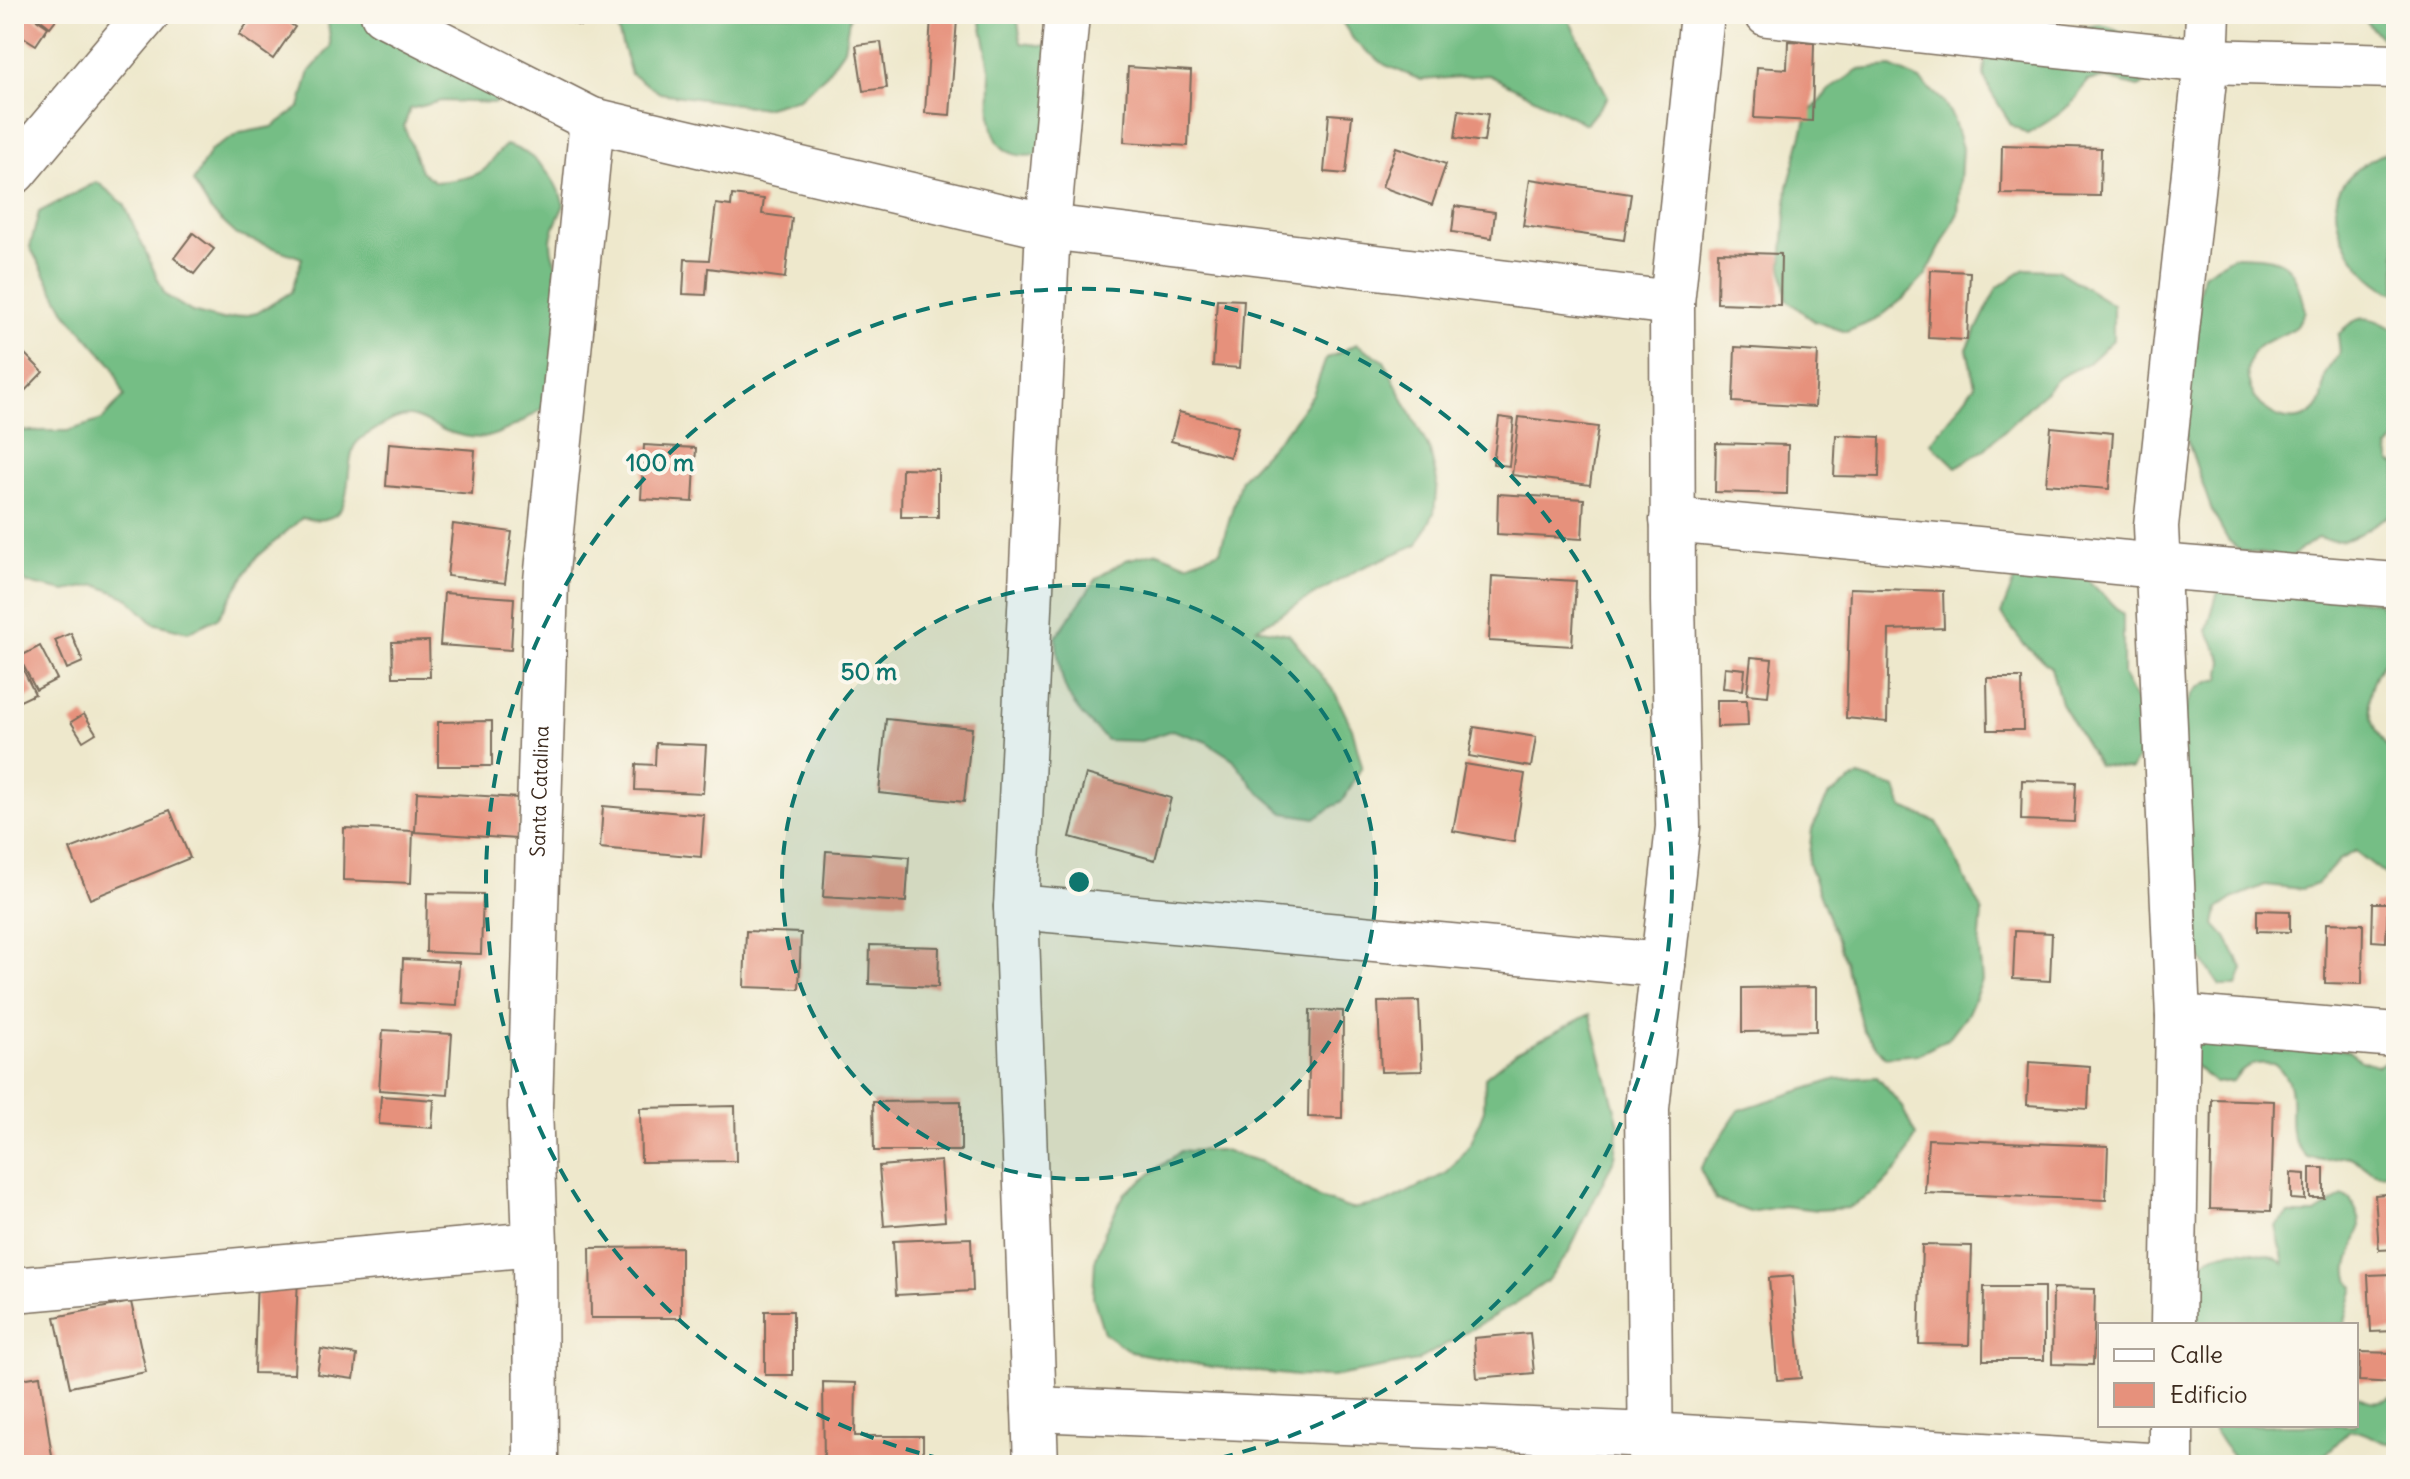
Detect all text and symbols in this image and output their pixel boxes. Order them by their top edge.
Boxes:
text: 100 m [626,447,694,477]
text: 50 m [841,656,897,686]
street label: Santa Catalina [525,725,554,857]
centre of rings [1065,868,1093,896]
legend [2098,1323,2358,1427]
text: Calle [2170,1339,2223,1369]
text: Edificio [2170,1379,2248,1409]

